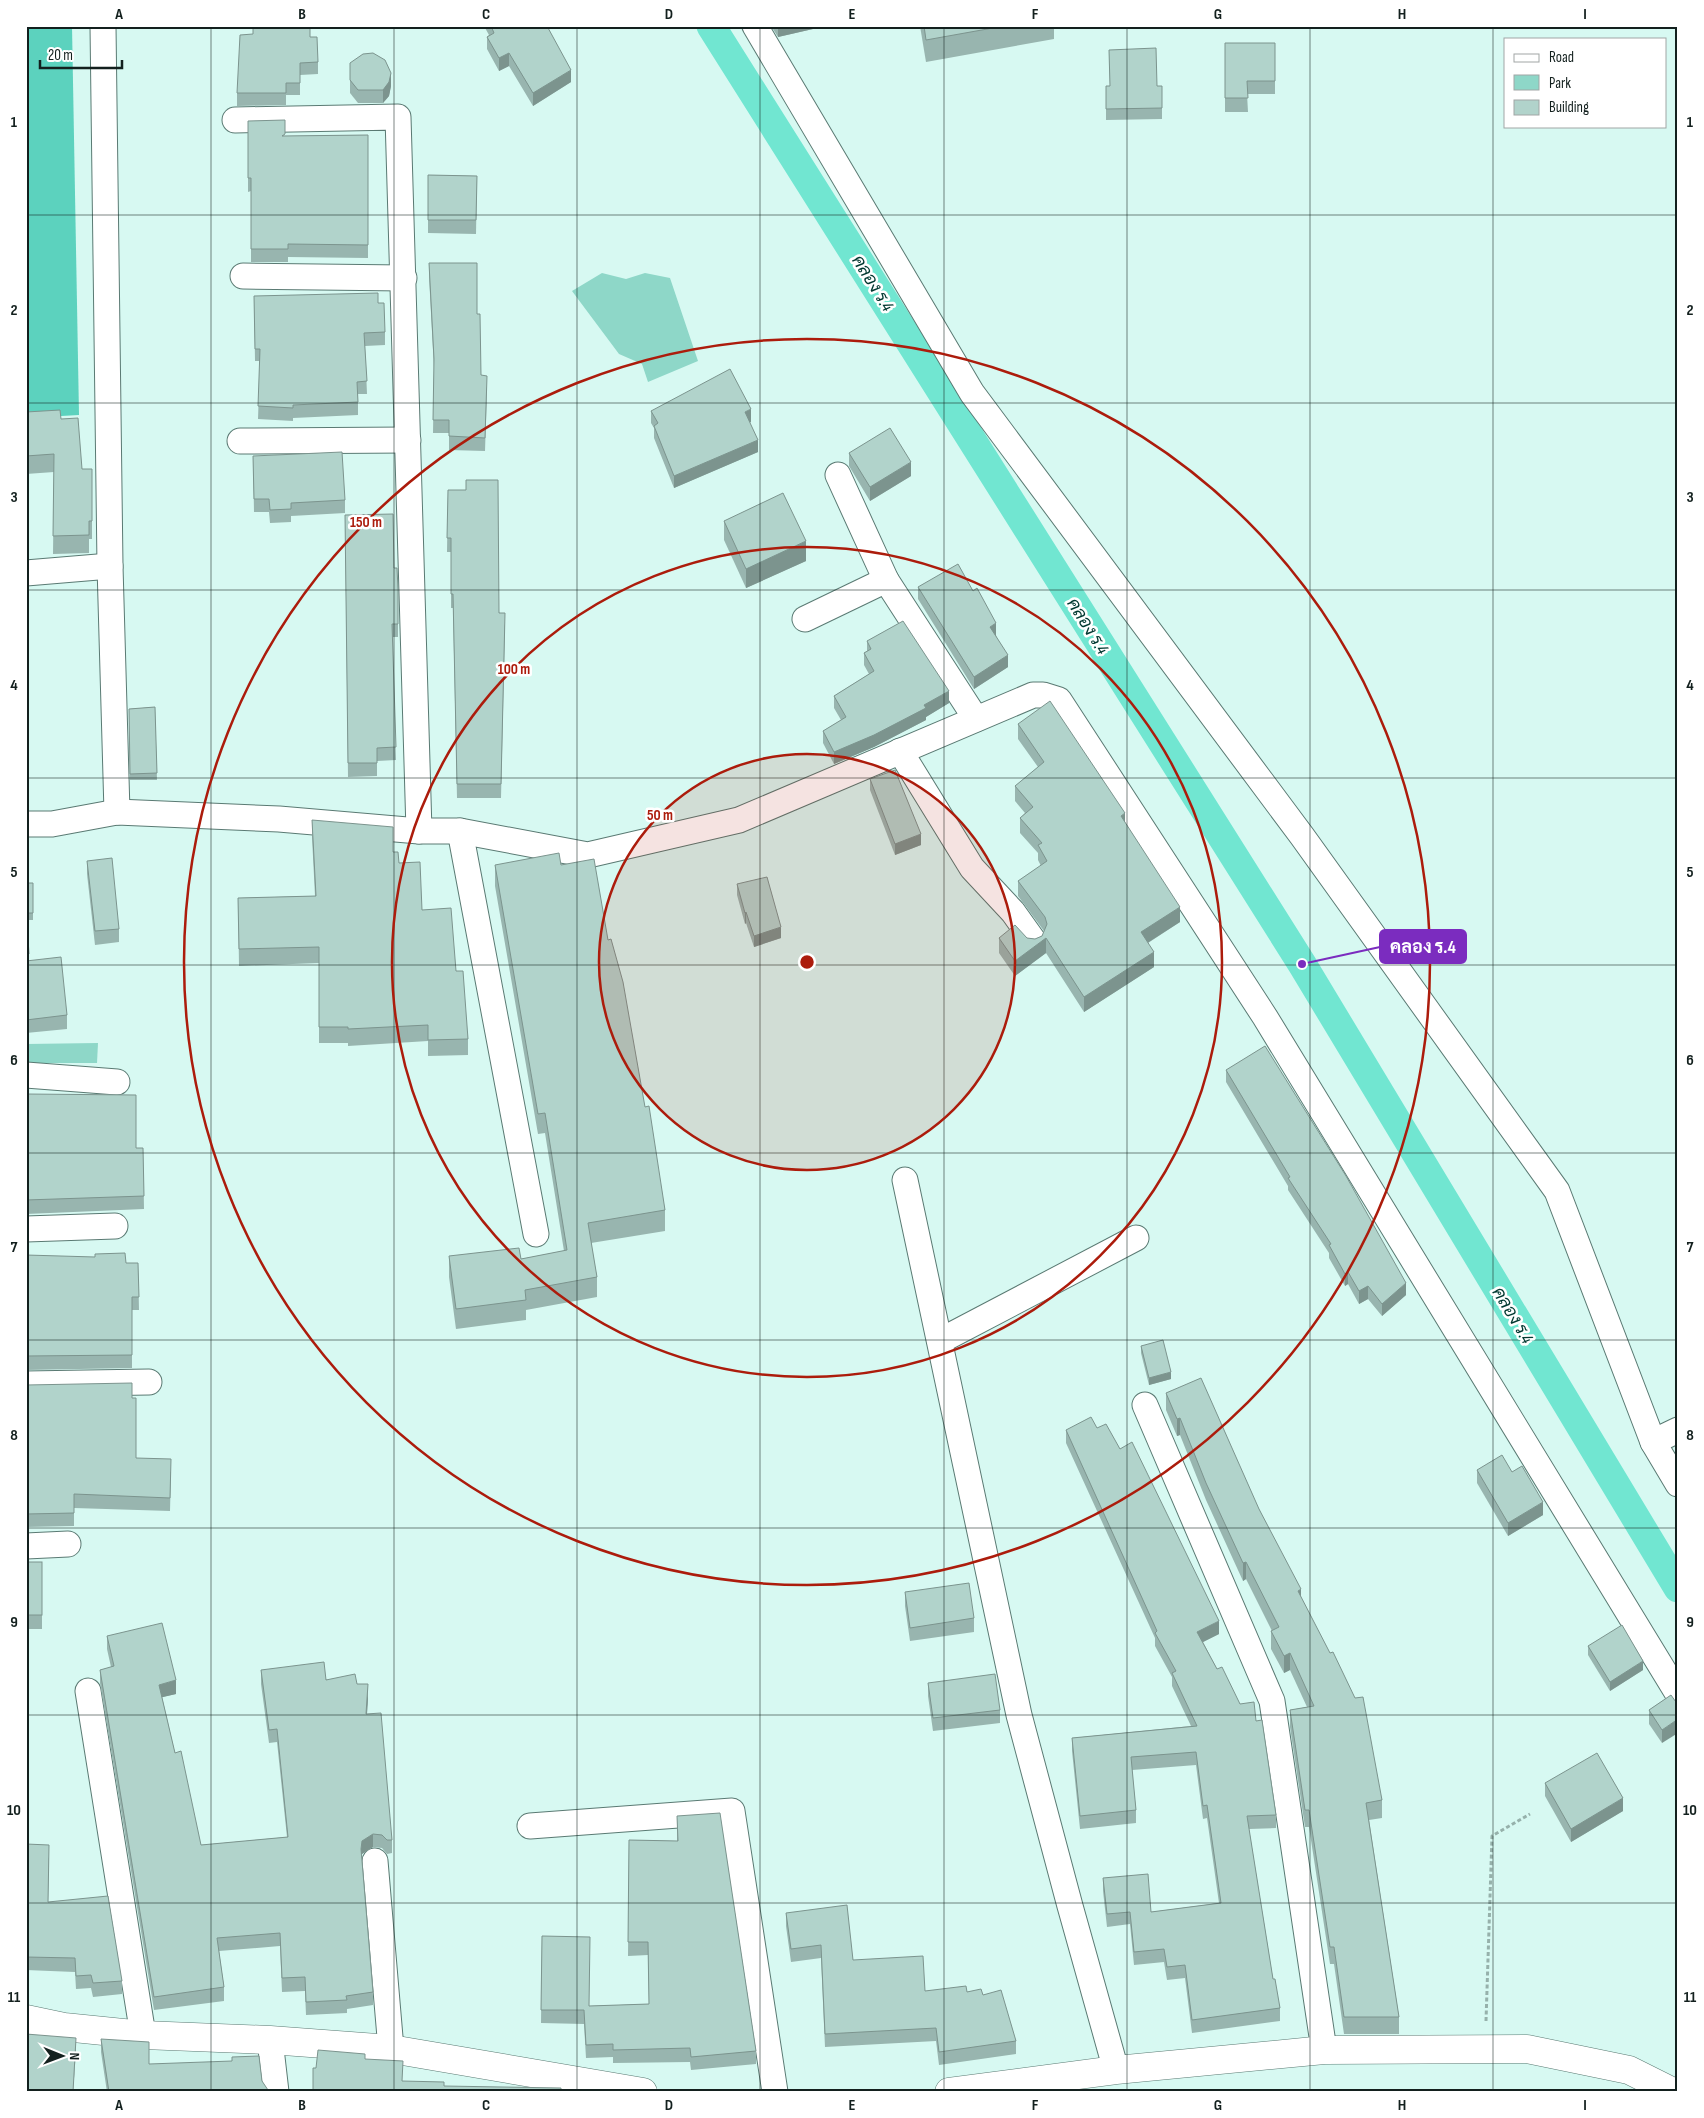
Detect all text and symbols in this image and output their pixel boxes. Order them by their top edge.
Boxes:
text: A [114,5,123,24]
text: B [298,5,306,24]
text: C [482,5,490,24]
text: D [665,5,673,24]
text: E [849,5,856,24]
text: F [1032,5,1039,24]
text: G [1214,5,1222,24]
text: H [1398,5,1406,24]
text: I [1583,5,1587,24]
scale bar [40,38,122,70]
legend [1504,38,1666,128]
text: 20 m [48,46,73,65]
text: Road [1549,48,1574,67]
text: Park [1549,74,1571,93]
text: Building [1549,98,1589,117]
text: 1 [11,113,18,132]
text: 1 [1687,113,1694,132]
water label: คลอง ร.4 [847,251,898,316]
text: 2 [10,301,18,320]
text: 2 [1686,301,1694,320]
text: 3 [10,488,18,507]
text: 3 [1686,488,1694,507]
text: 150 m [350,513,382,532]
water label: คลอง ร.4 [1062,594,1113,659]
text: 100 m [498,660,530,679]
text: 4 [10,676,18,695]
text: 4 [1686,676,1694,695]
text: 50 m [647,806,673,825]
text: 5 [10,863,18,882]
text: 5 [1686,863,1694,882]
callout: คลอง ร.4 [1380,930,1466,963]
text: คลอง ร.4 [1390,937,1457,958]
centre of rings [798,953,816,971]
text: 6 [10,1051,18,1070]
text: 6 [1686,1051,1694,1070]
text: 7 [11,1238,18,1257]
text: 7 [1687,1238,1694,1257]
water label: คลอง ร.4 [1488,1283,1538,1348]
text: 8 [10,1426,18,1445]
text: 8 [1686,1426,1694,1445]
text: 9 [10,1613,18,1632]
text: 9 [1686,1613,1694,1632]
text: 10 [7,1801,21,1820]
text: 10 [1683,1801,1697,1820]
text: 11 [8,1988,21,2007]
text: 11 [1684,1988,1697,2007]
north arrow [38,2030,88,2080]
text: N [66,2052,83,2060]
text: A [114,2096,123,2115]
text: B [298,2096,306,2115]
text: C [482,2096,490,2115]
text: D [665,2096,673,2115]
text: E [849,2096,856,2115]
text: F [1032,2096,1039,2115]
text: G [1214,2096,1222,2115]
text: H [1398,2096,1406,2115]
text: I [1583,2096,1587,2115]

